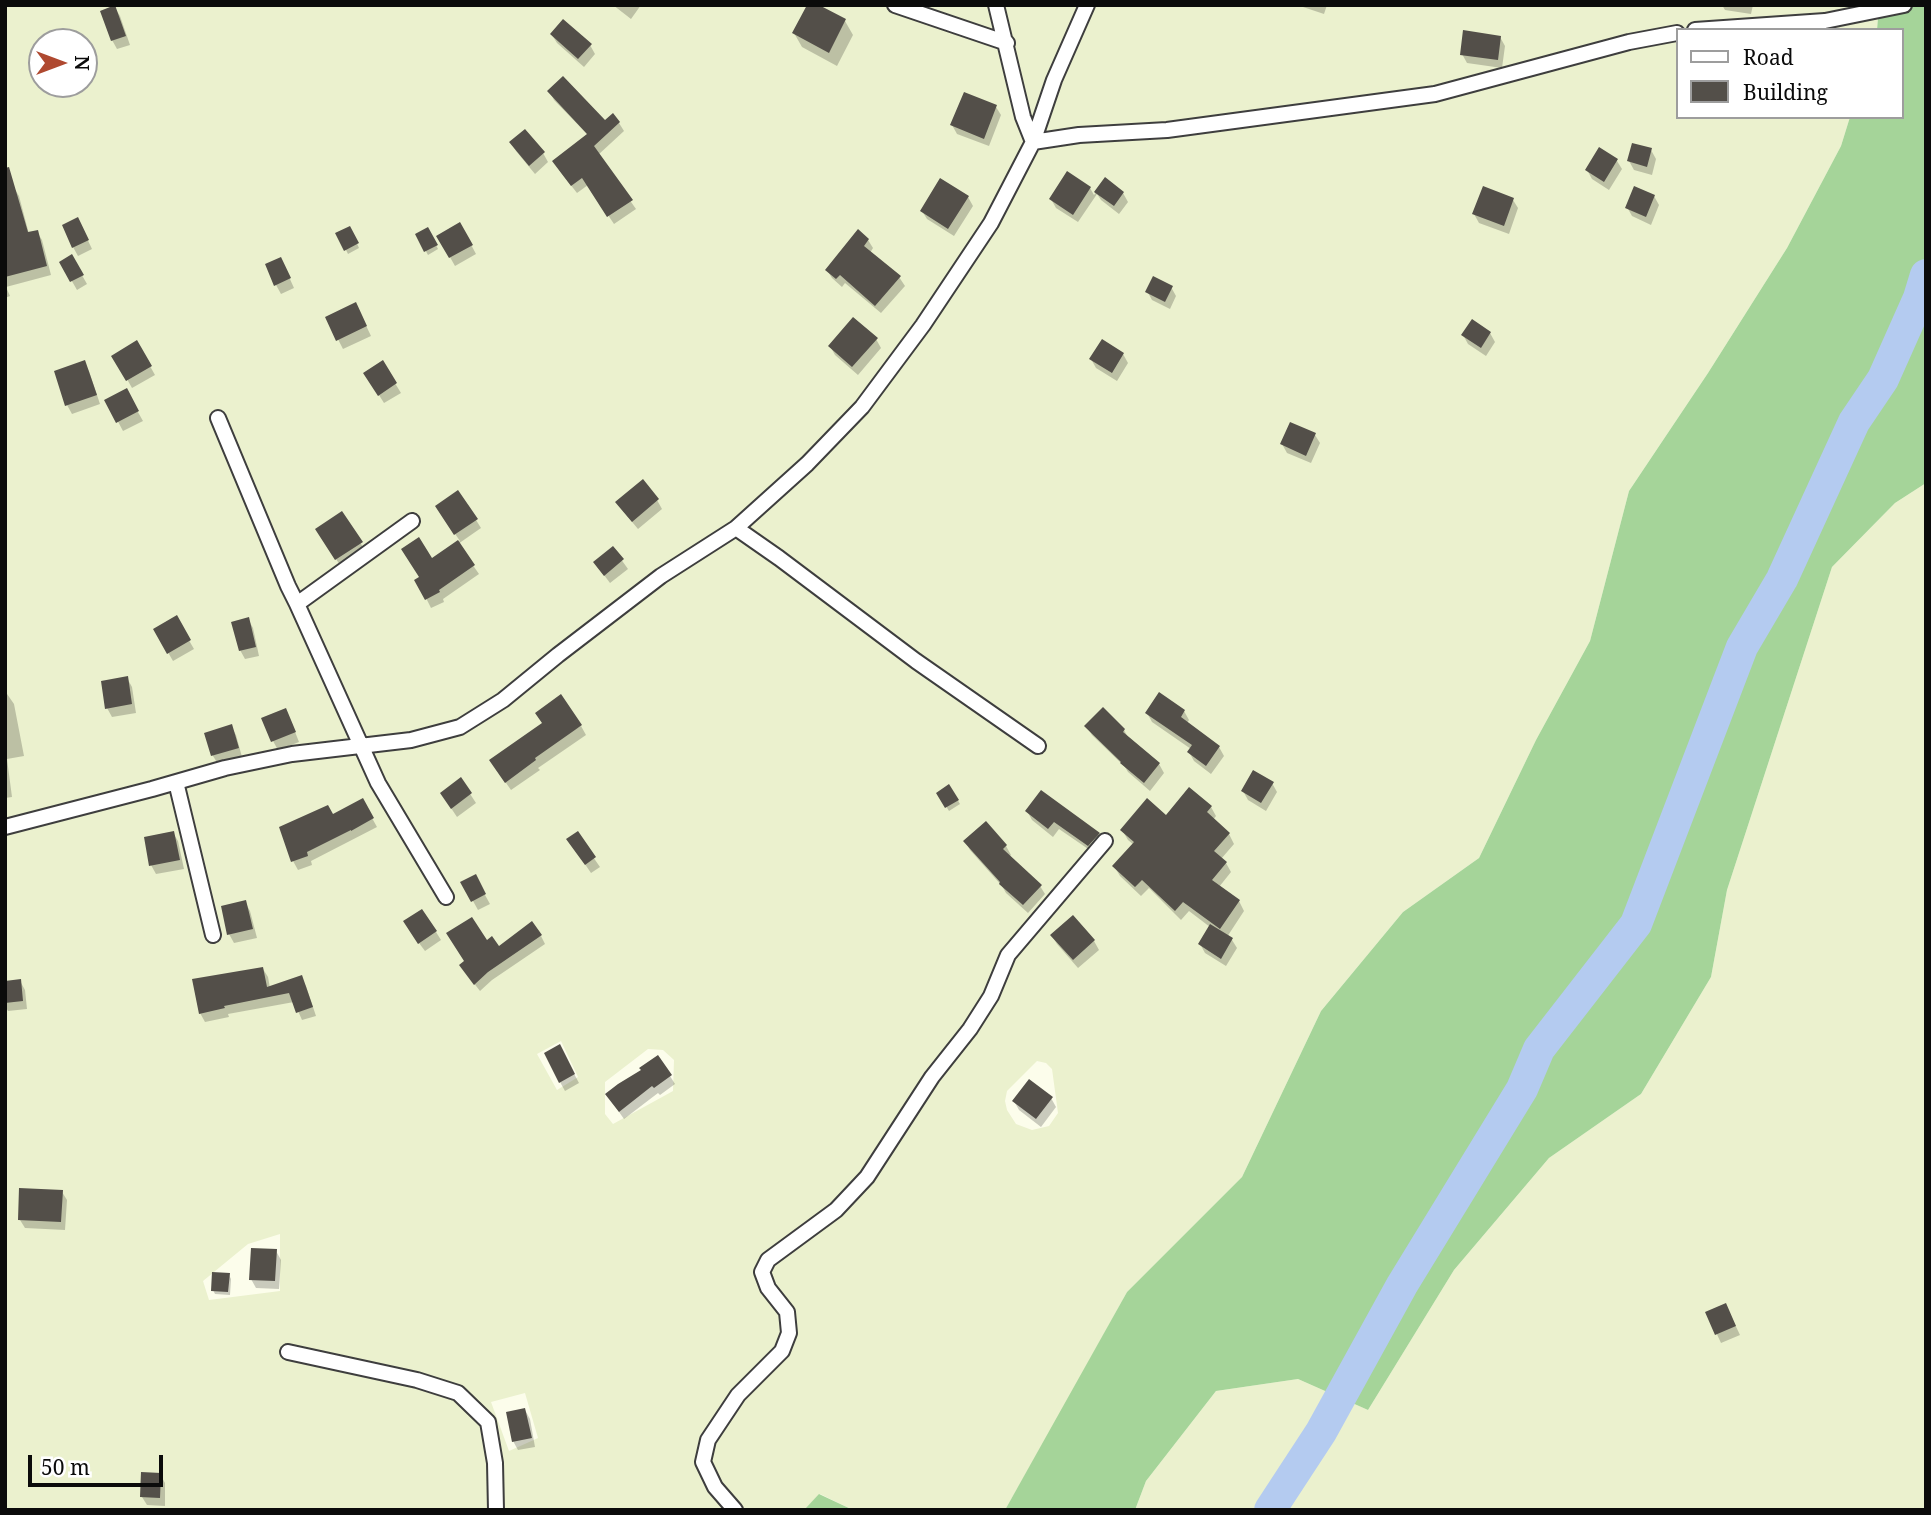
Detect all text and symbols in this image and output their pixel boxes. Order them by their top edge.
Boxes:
north arrow [28,28,98,98]
legend [1675,28,1903,119]
text: Road [1743,43,1794,71]
text: N [69,56,95,70]
text: Building [1743,78,1828,106]
scale bar [32,1442,166,1486]
text: 50 m [41,1453,90,1481]

